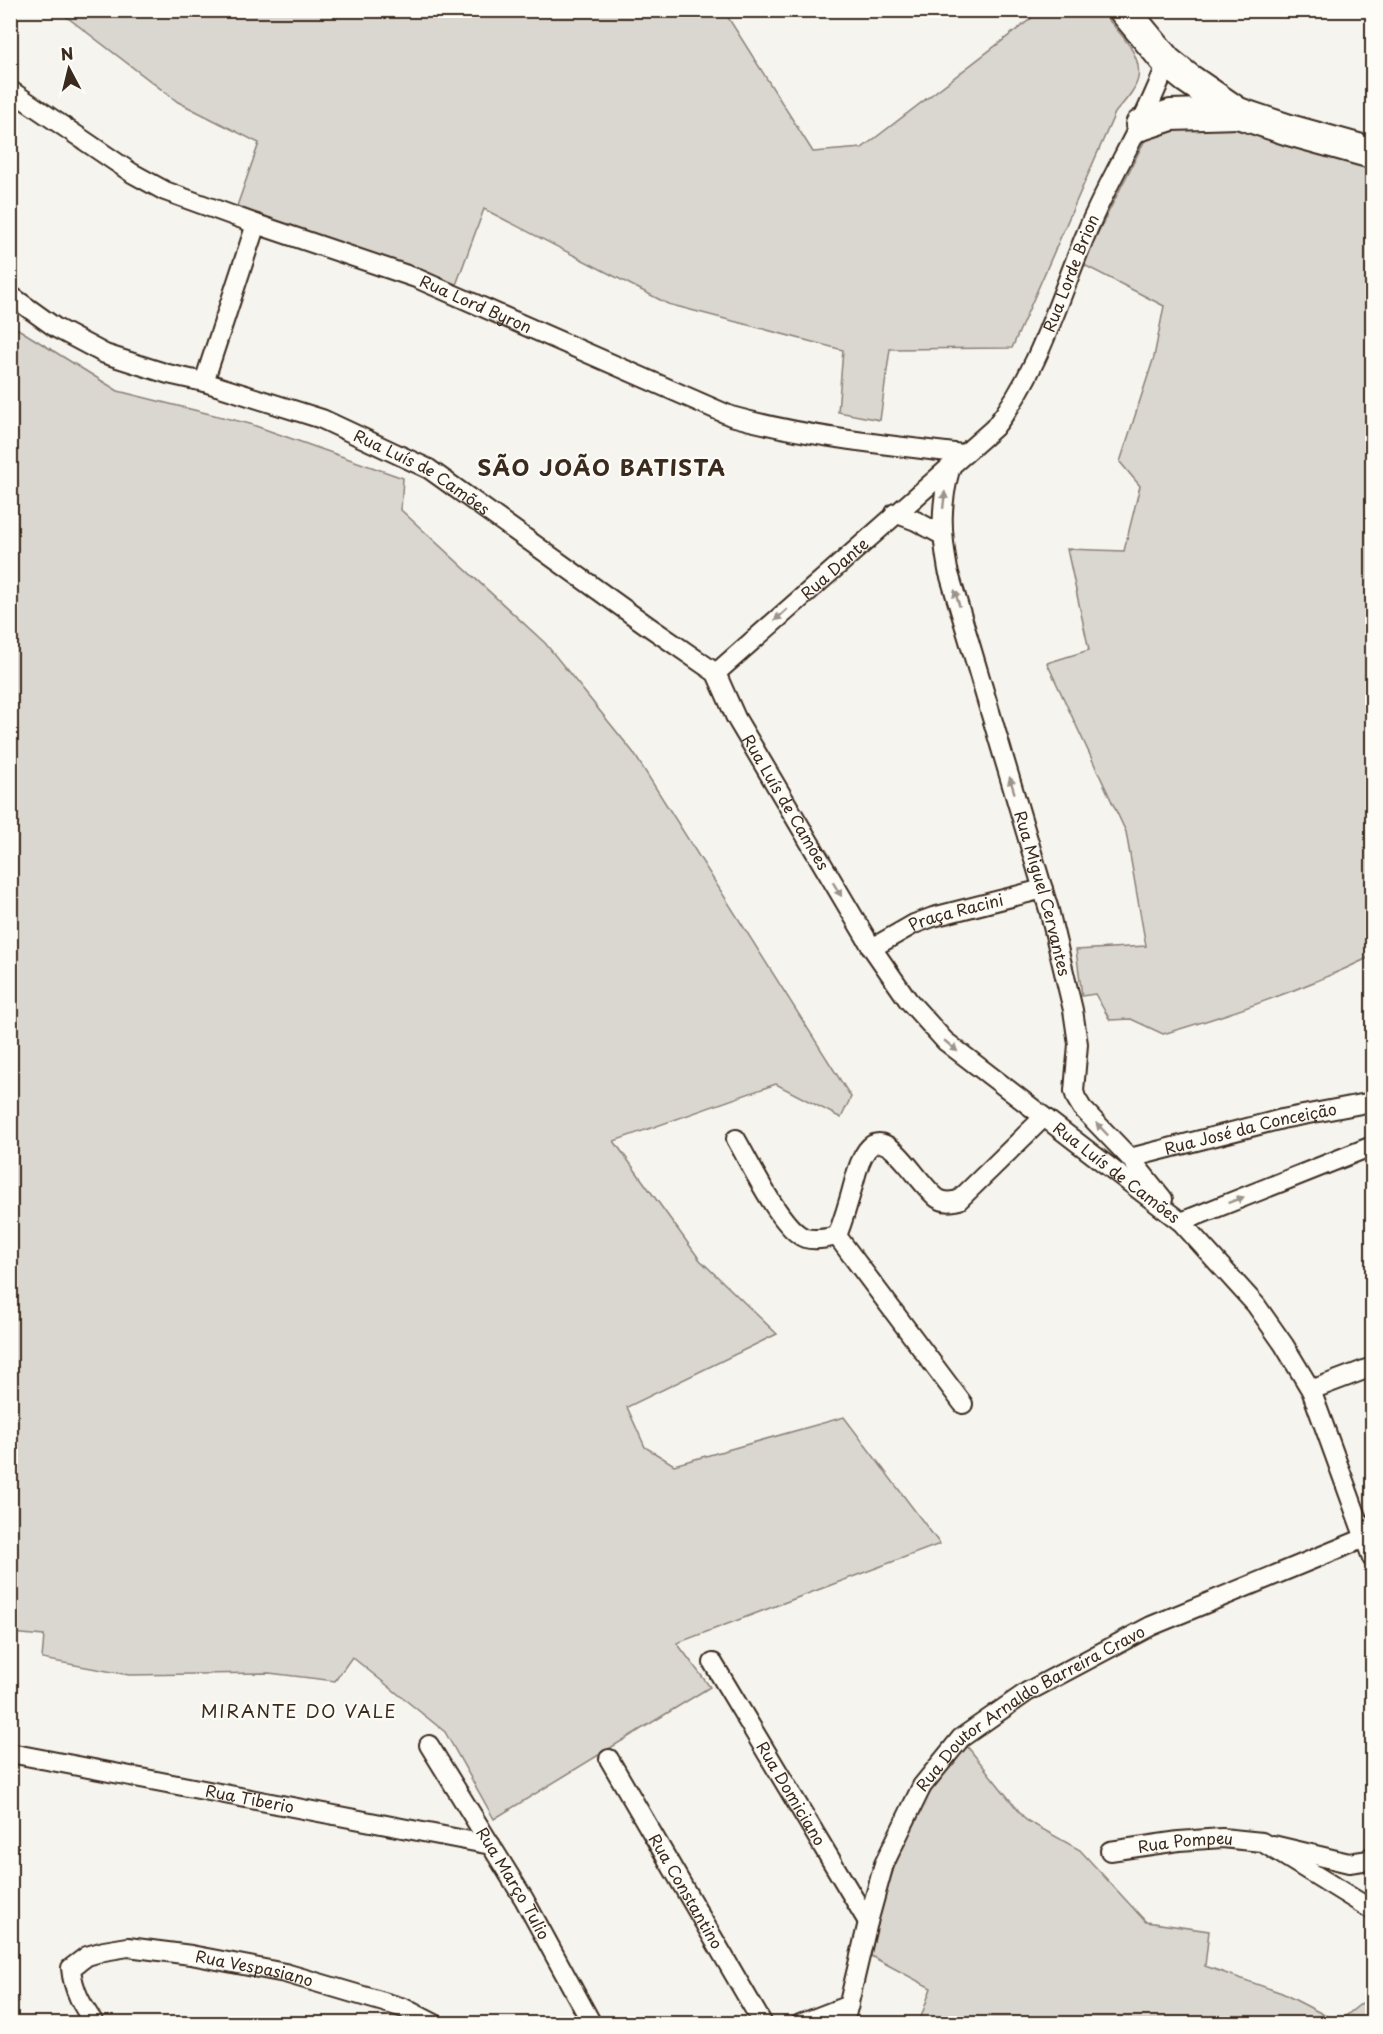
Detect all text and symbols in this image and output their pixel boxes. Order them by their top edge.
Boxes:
north arrow [39,39,99,99]
text: N [59,40,75,66]
street label: Rua Lorde Brion [1036,210,1104,335]
street label: Rua Lord Byron [416,268,536,338]
street label: Rua Luís de Camões [350,423,495,520]
district label: SÃO JOÃO BATISTA [477,450,727,483]
one-way arrow [939,491,949,510]
street label: Rua Dante [795,531,873,604]
one-way arrow [952,589,961,607]
one-way arrow [774,608,789,621]
street label: Rua Luís de Camões [737,729,836,874]
one-way arrow [1007,776,1016,794]
street label: Rua Miguel Cervantes [1009,807,1077,978]
one-way arrow [832,881,842,898]
street label: Praça Racini [903,887,1006,936]
one-way arrow [943,1039,958,1052]
street label: Rua José da Conceição [1161,1096,1338,1160]
street label: Rua Luís de Camões [1049,1115,1186,1228]
one-way arrow [1096,1123,1110,1137]
one-way arrow [1227,1195,1245,1205]
street label: Rua Doutor Arnaldo Barreira Cravo [910,1618,1149,1796]
district label: MIRANTE DO VALE [201,1697,397,1724]
street label: Rua Domiciano [751,1736,833,1850]
street label: Rua Tiberio [203,1778,296,1818]
street label: Rua Março Tulio [471,1822,557,1944]
street label: Rua Pompeu [1136,1825,1234,1858]
street label: Rua Constantino [644,1829,730,1953]
street label: Rua Vespasiano [194,1943,317,1992]

